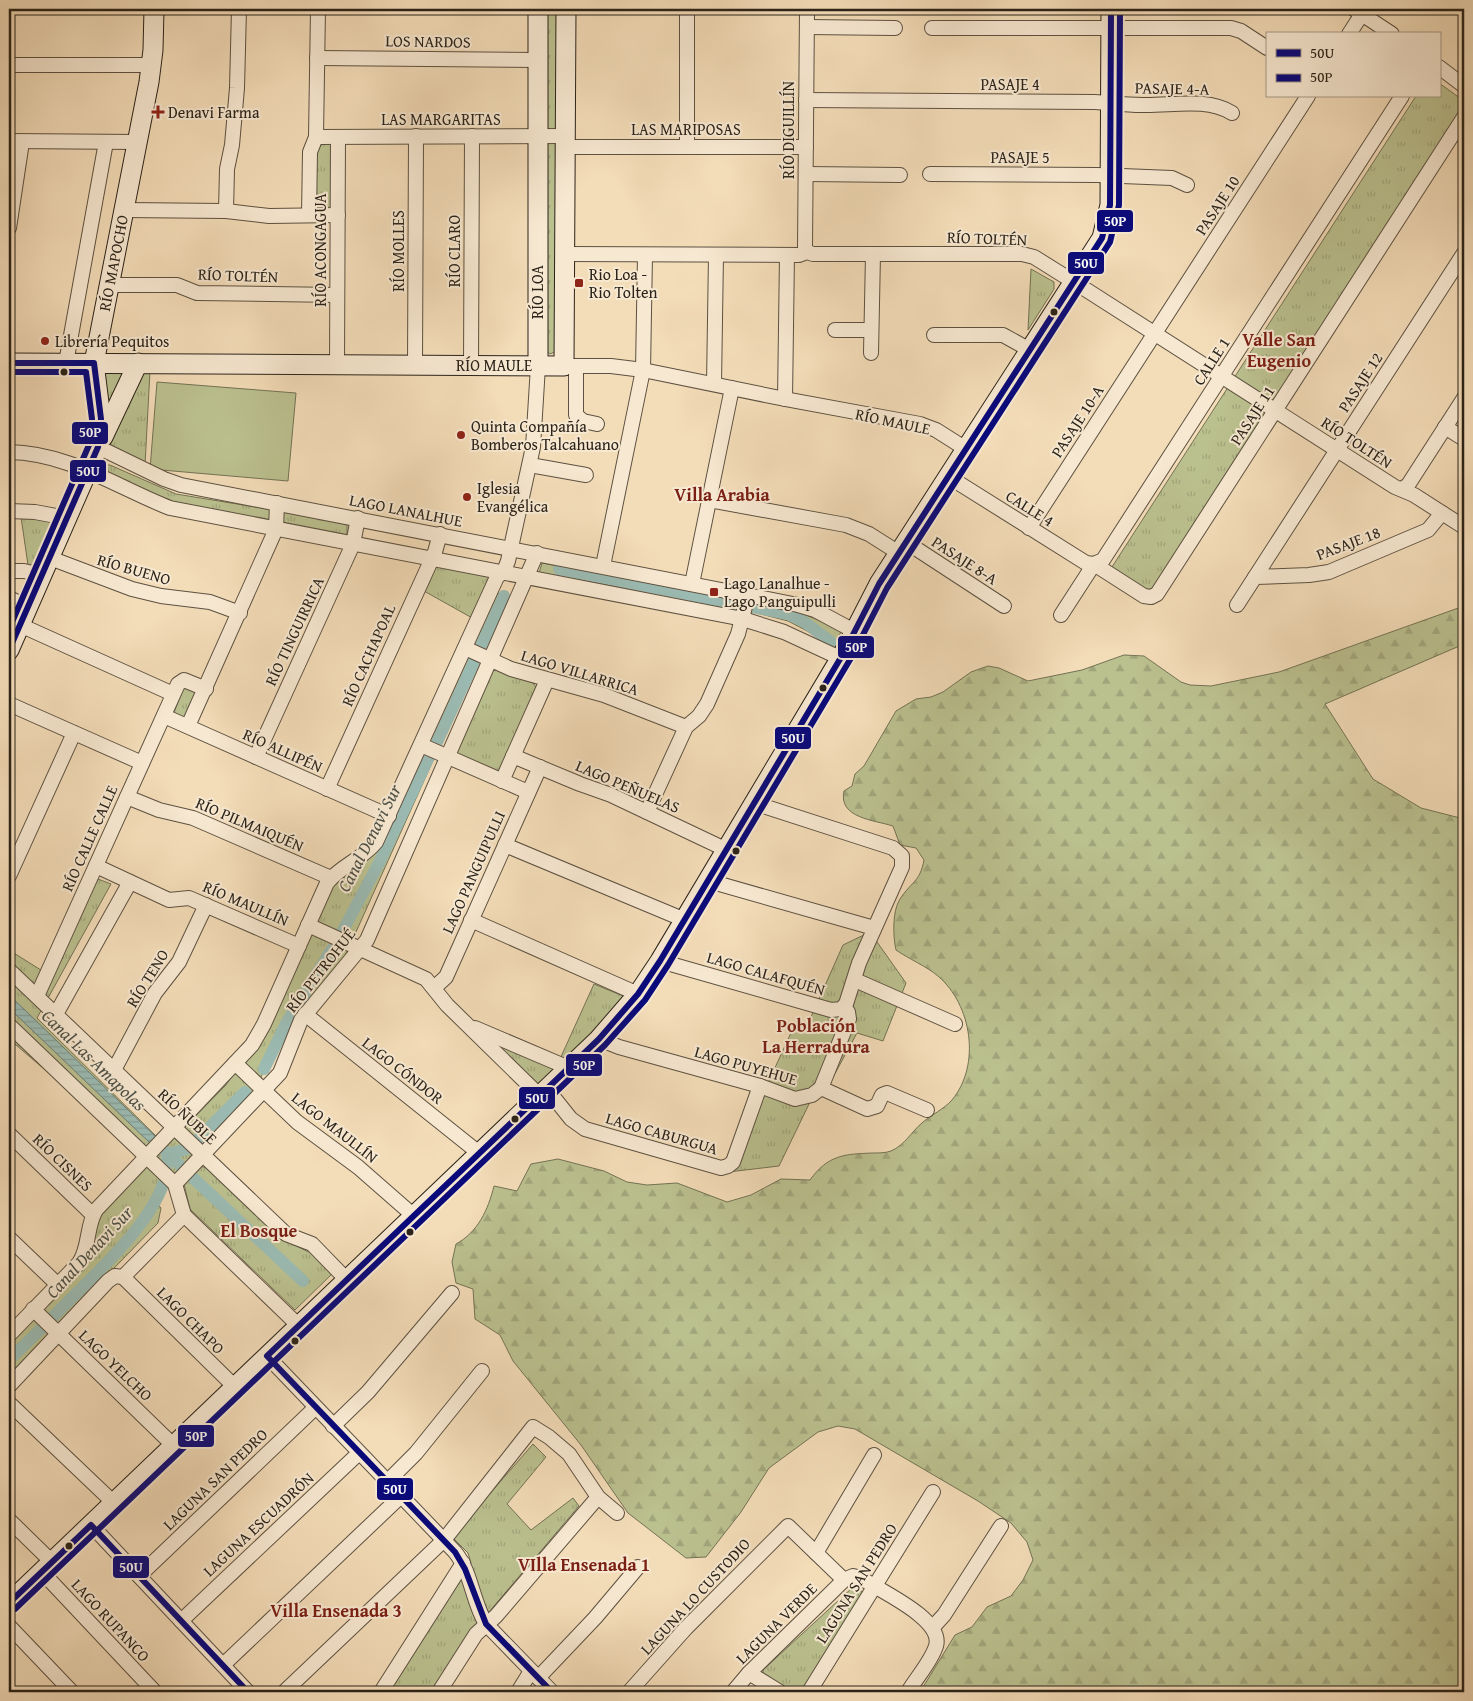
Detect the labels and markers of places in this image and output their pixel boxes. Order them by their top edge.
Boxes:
place label: Denavi Farma [168,100,260,124]
marker: Denavi Farma [152,106,164,118]
place label: Rio Loa - Rio Tolten [589,262,658,304]
marker: Rio Loa - Rio Tolten [573,277,585,289]
unlabelled marker [1049,307,1059,317]
place label: Librería Pequitos [55,329,169,353]
marker: Librería Pequitos [39,335,51,347]
unlabelled marker [59,367,69,377]
place label: Quinta Compañía Bomberos Talcahuano [471,414,619,456]
marker: Quinta Compañía Bomberos Talcahuano [455,429,467,441]
place label: Iglesia Evangélica [477,476,549,518]
marker: Iglesia Evangélica [461,491,473,503]
place label: Lago Lanalhue - Lago Panguipulli [724,571,837,613]
marker: Lago Lanalhue - Lago Panguipulli [708,586,720,598]
unlabelled marker [818,683,828,693]
unlabelled marker [731,846,741,856]
unlabelled marker [510,1114,520,1124]
unlabelled marker [405,1227,415,1237]
unlabelled marker [290,1336,300,1346]
unlabelled marker [64,1541,74,1551]

